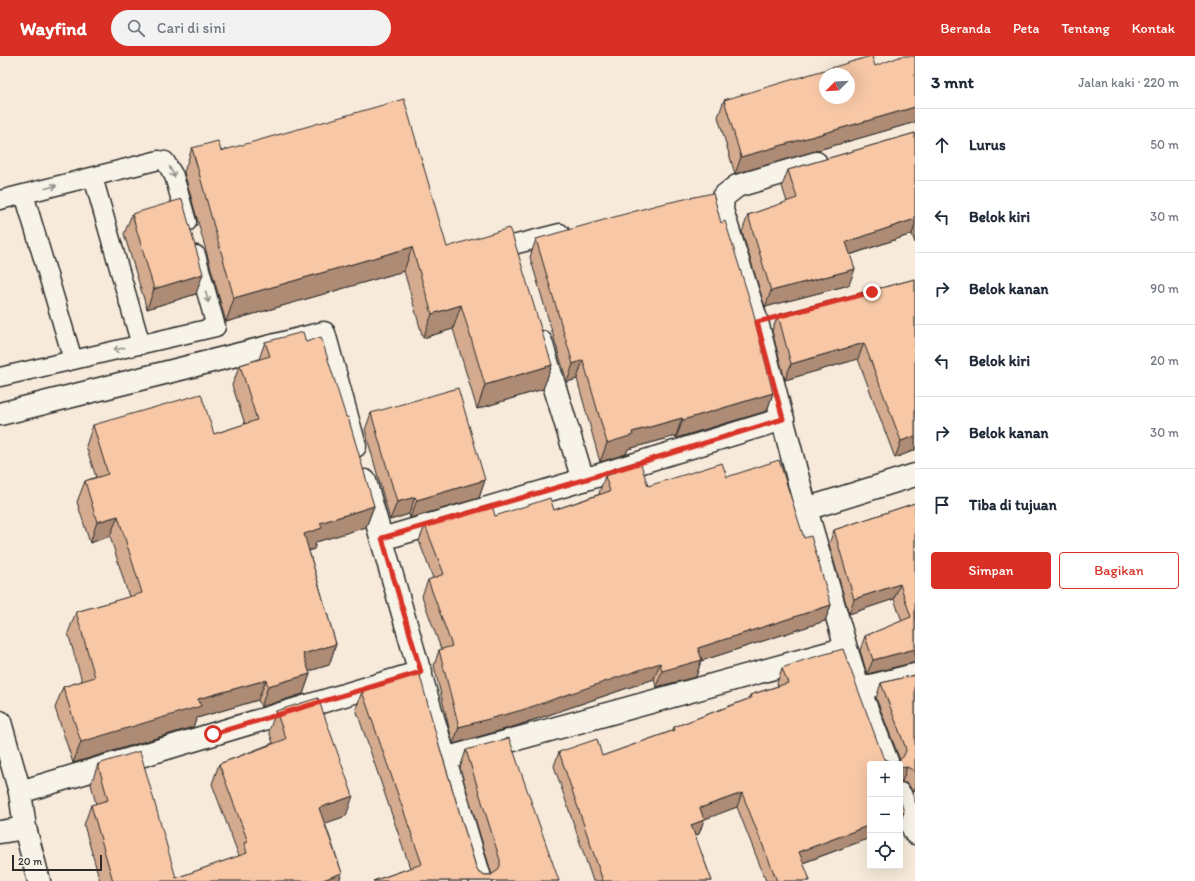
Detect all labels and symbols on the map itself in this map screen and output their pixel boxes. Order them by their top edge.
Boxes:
north arrow [819,68,855,104]
one-way arrow [169,166,176,178]
one-way arrow [45,183,58,191]
route end [863,283,881,301]
one-way arrow [204,290,212,303]
one-way arrow [113,346,126,354]
route start [204,725,222,743]
scale bar [12,853,102,872]

